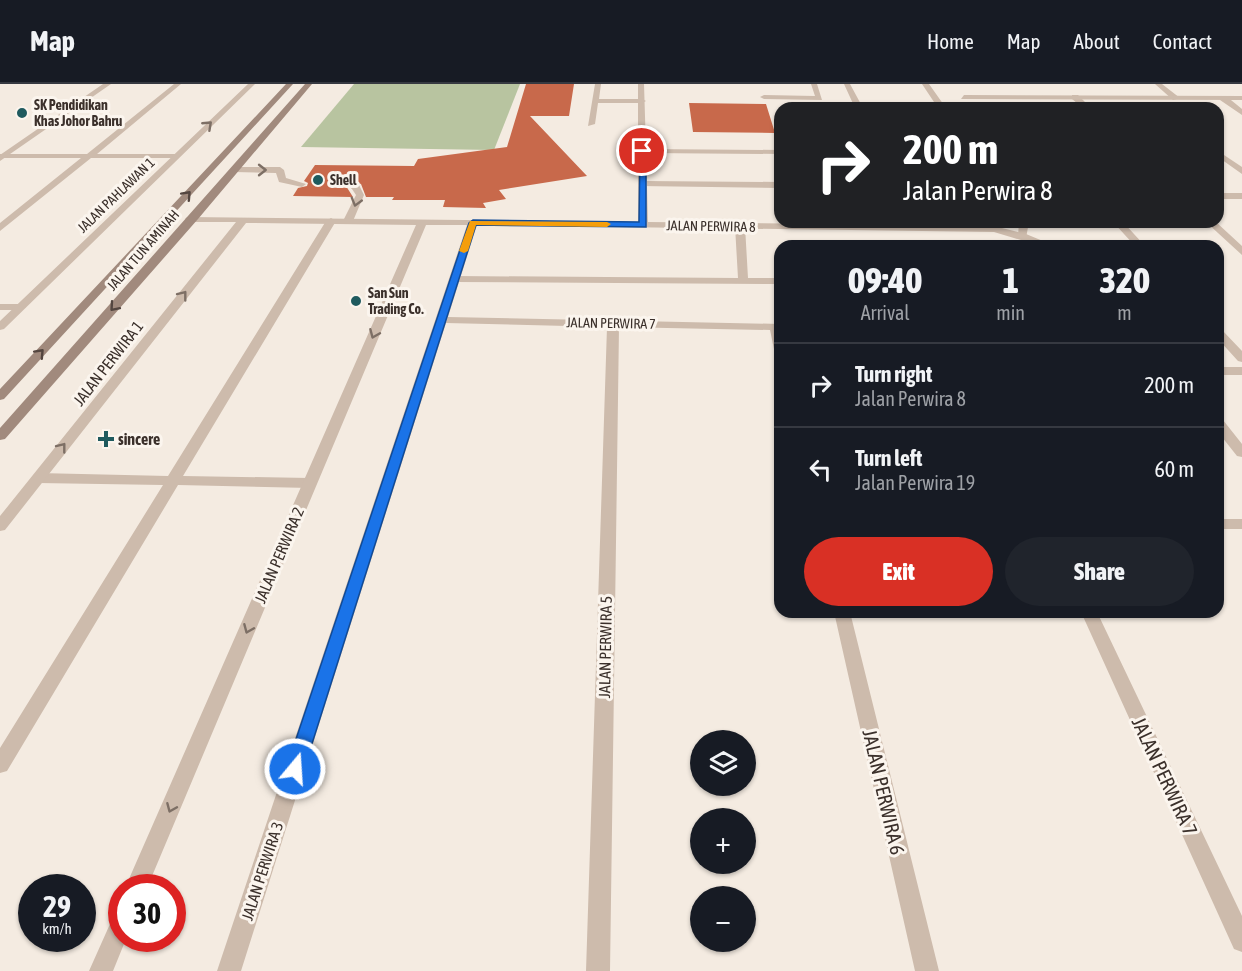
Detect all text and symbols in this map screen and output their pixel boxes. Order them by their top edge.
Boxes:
text: Map [30,25,75,57]
text: Home [927,29,974,53]
text: Map [1007,29,1041,53]
text: About [1074,29,1120,53]
text: Contact [1153,29,1212,53]
place label: SK Pendidikan Khas Johor Bahru [34,97,123,129]
marker: SK Pendidikan Khas Johor Bahru [15,106,29,120]
one-way arrow [201,122,212,133]
pin [616,125,667,176]
text: 200 m [903,125,998,173]
icon: right [804,126,882,204]
icon: arrive [625,134,658,167]
street label: JALAN PAHLAWAN 1 [74,154,158,236]
one-way arrow [258,163,267,176]
place label: Shell [330,172,357,188]
marker: Shell [311,173,325,187]
text: Jalan Perwira 8 [903,175,1053,206]
one-way arrow [180,191,191,201]
one-way arrow [351,196,363,207]
street label: JALAN TUN AMINAH [104,206,182,294]
street label: JALAN PERWIRA 8 [666,217,756,235]
text: 09:40 [848,259,922,301]
text: 1 [1002,259,1019,301]
text: 320 [1099,259,1150,301]
place label: San Sun Trading Co. [368,285,424,317]
one-way arrow [176,290,187,301]
marker: San Sun Trading Co. [349,294,363,308]
one-way arrow [110,300,121,311]
text: Arrival [861,301,910,324]
text: min [996,301,1025,324]
text: m [1117,301,1132,324]
street label: JALAN PERWIRA 7 [566,314,656,332]
street label: JALAN PERWIRA 1 [69,317,147,409]
one-way arrow [369,327,381,338]
one-way arrow [33,349,44,360]
text: Turn right [855,361,932,387]
icon: right [804,369,837,402]
text: 200 m [1144,372,1194,398]
text: Jalan Perwira 8 [855,387,966,410]
place label: sincere [118,430,160,448]
marker: sincere [99,432,113,446]
one-way arrow [55,443,66,454]
text: Turn left [855,445,922,471]
icon: left [804,453,837,486]
text: 60 m [1154,456,1194,482]
text: Jalan Perwira 19 [855,471,975,494]
street label: JALAN PERWIRA 2 [251,504,307,606]
button: Exit [804,537,993,606]
button: Share [1005,537,1194,606]
street label: JALAN PERWIRA 5 [595,596,615,698]
one-way arrow [243,622,255,633]
street label: JALAN PERWIRA 7 [1128,713,1202,839]
street label: JALAN PERWIRA 6 [858,727,910,857]
map controls [690,730,756,952]
button: layers [690,730,756,796]
position arrow [263,737,327,801]
one-way arrow [166,802,178,813]
button: + [690,808,756,874]
street label: JALAN PERWIRA 3 [238,820,286,922]
speed limit sign: 30 [108,874,186,952]
button: − [690,886,756,952]
text: 29 [43,889,71,923]
text: km/h [42,920,72,937]

